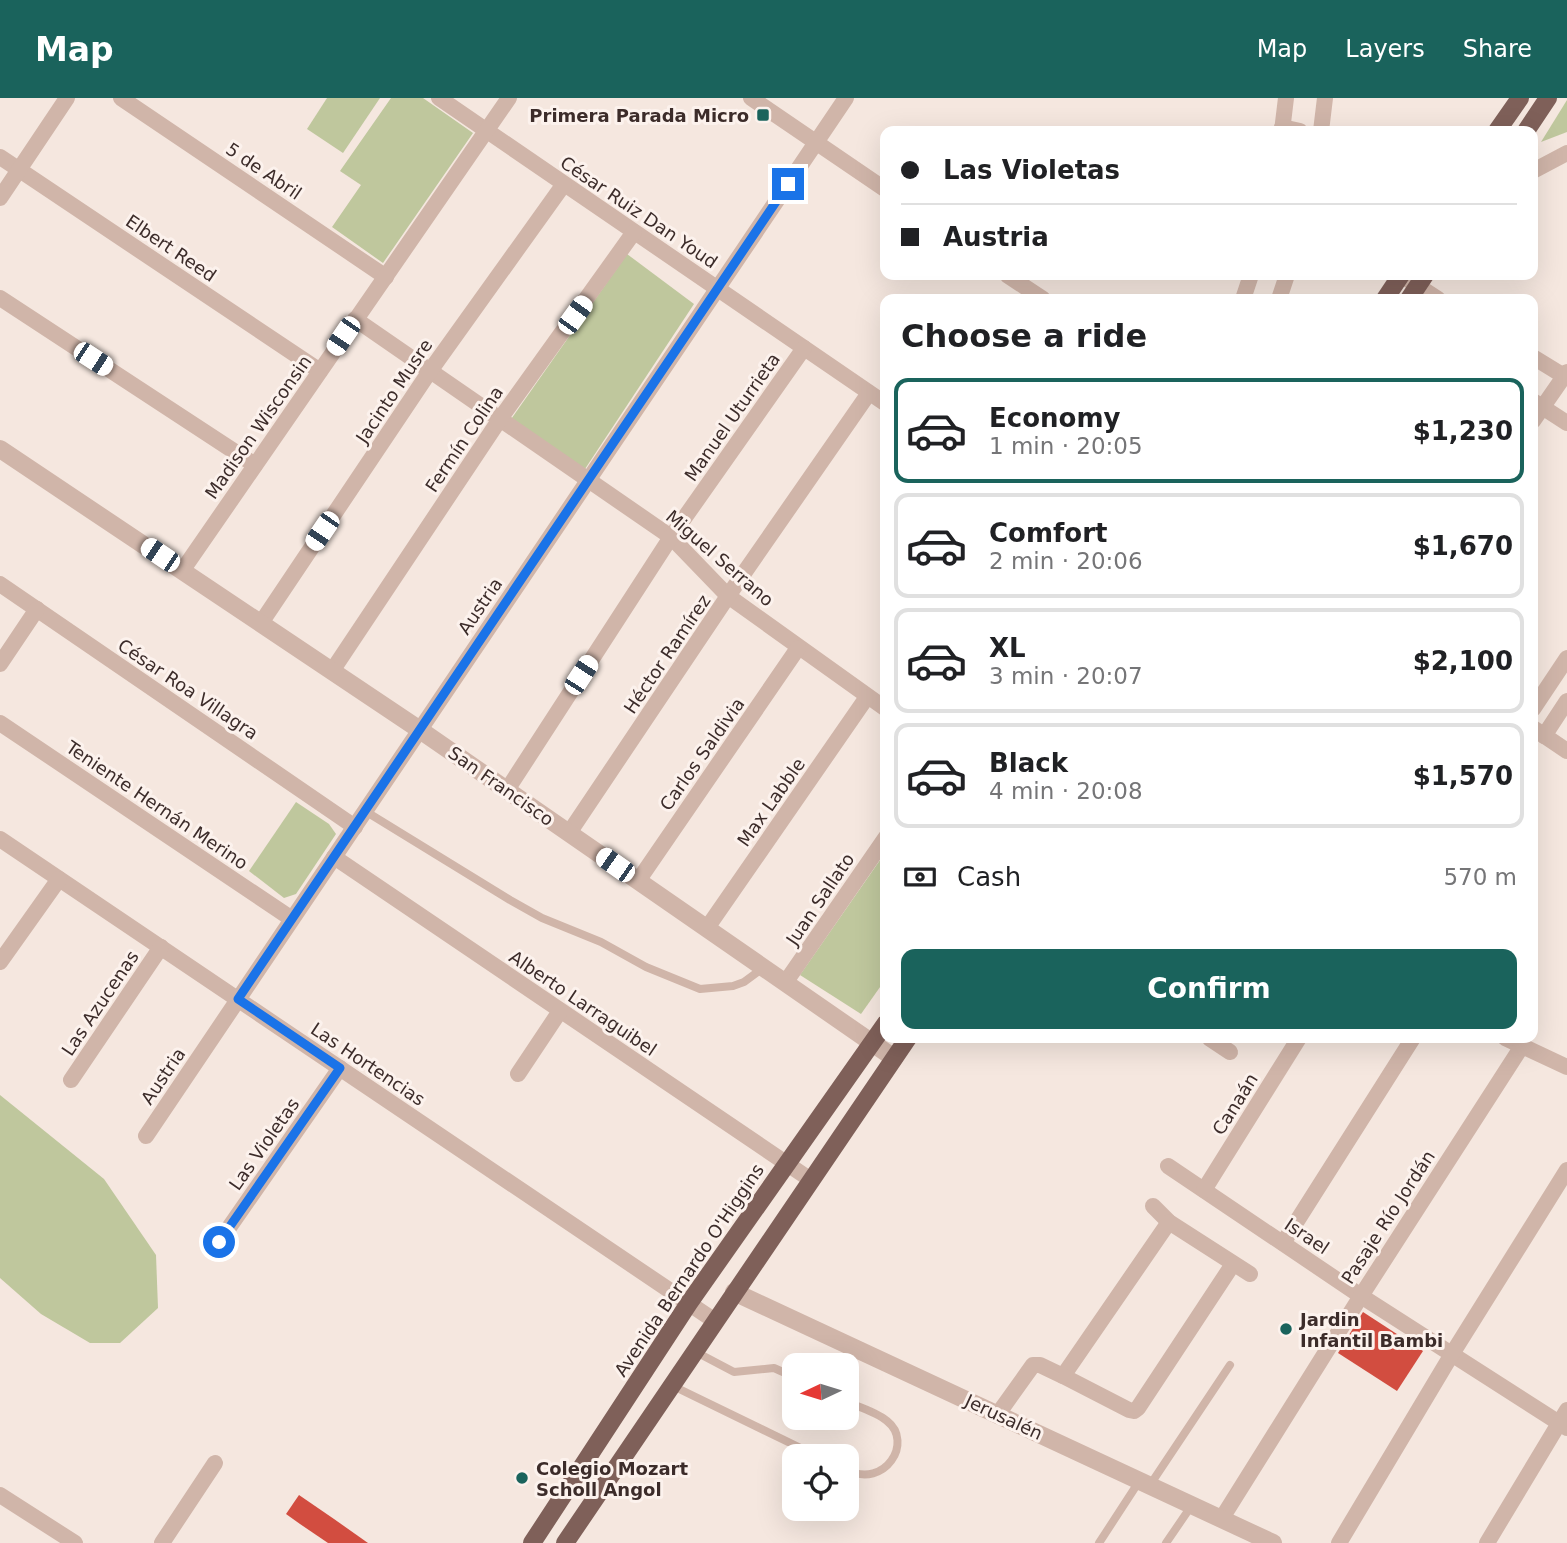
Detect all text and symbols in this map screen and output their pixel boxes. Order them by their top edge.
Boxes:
text: Map [35,30,114,69]
text: Map [1257,35,1307,63]
text: Layers [1345,35,1425,63]
text: Share [1463,35,1532,63]
place label: Primera Parada Micro [529,105,749,126]
marker: Primera Parada Micro [755,107,771,123]
street label: 5 de Abril [222,138,306,204]
street label: César Ruiz Dan Youd [556,152,722,272]
text: Las Violetas [943,155,1120,185]
route end [772,168,804,200]
street label: Elbert Reed [122,210,220,286]
text: Austria [943,222,1049,252]
car [555,292,596,338]
car [323,313,364,359]
text: Choose a ride [901,317,1147,355]
street label: Jacinto Musre [351,335,436,448]
car [70,339,117,379]
street label: Manuel Uturrieta [680,349,784,485]
street label: Madison Wisconsin [201,351,315,503]
street label: Fermín Colina [421,382,507,496]
icon: car [905,399,968,462]
text: Economy [989,403,1120,433]
text: $1,230 [1413,416,1513,446]
text: 1 min · 20:05 [989,433,1143,459]
street label: Miguel Serrano [662,506,778,610]
car [302,508,343,554]
icon: car [905,514,968,577]
text: Comfort [989,518,1107,548]
text: $1,670 [1413,531,1513,561]
car [137,535,184,575]
text: 2 min · 20:06 [989,548,1143,574]
street label: Austria [454,574,506,638]
street label: Héctor Ramírez [619,591,715,717]
icon: car [905,629,968,692]
text: XL [989,633,1026,663]
street label: César Roa Villagra [114,634,262,744]
text: $2,100 [1413,646,1513,676]
car [561,652,602,698]
text: 3 min · 20:07 [989,663,1143,689]
street label: Carlos Saldivia [655,694,749,814]
street label: Teniente Hernán Merino [61,736,252,874]
street label: San Francisco [444,742,558,830]
icon: car [905,744,968,807]
text: Black [989,748,1068,778]
street label: Max Labble [733,754,809,850]
text: $1,570 [1413,761,1513,791]
text: 4 min · 20:08 [989,778,1143,804]
car [592,844,639,886]
street label: Juan Sallato [781,849,858,950]
icon: cash [901,858,939,896]
text: Cash [957,862,1021,892]
text: 570 m [1443,864,1517,890]
street label: Alberto Larraguibel [505,946,661,1060]
street label: Las Azucenas [57,947,143,1059]
button: Confirm [901,949,1517,1029]
street label: Las Hortencias [307,1018,429,1110]
street label: Austria [137,1044,189,1108]
street label: Canaán [1208,1069,1262,1139]
street label: Las Violetas [225,1094,303,1194]
street label: Pasaje Río Jordán [1337,1146,1439,1288]
street label: Avenida Bernardo O'Higgins [610,1160,768,1380]
street label: Israel [1281,1214,1333,1258]
route start [203,1226,235,1258]
place label: Jardin Infantil Bambi [1298,1309,1443,1351]
marker: Jardin Infantil Bambi [1278,1321,1294,1337]
north arrow [782,1353,859,1430]
map controls [782,1353,859,1521]
street label: Jerusalén [961,1390,1046,1444]
button: locate [782,1444,859,1521]
place label: Colegio Mozart Scholl Angol [536,1458,688,1500]
marker: Colegio Mozart Scholl Angol [514,1470,530,1486]

